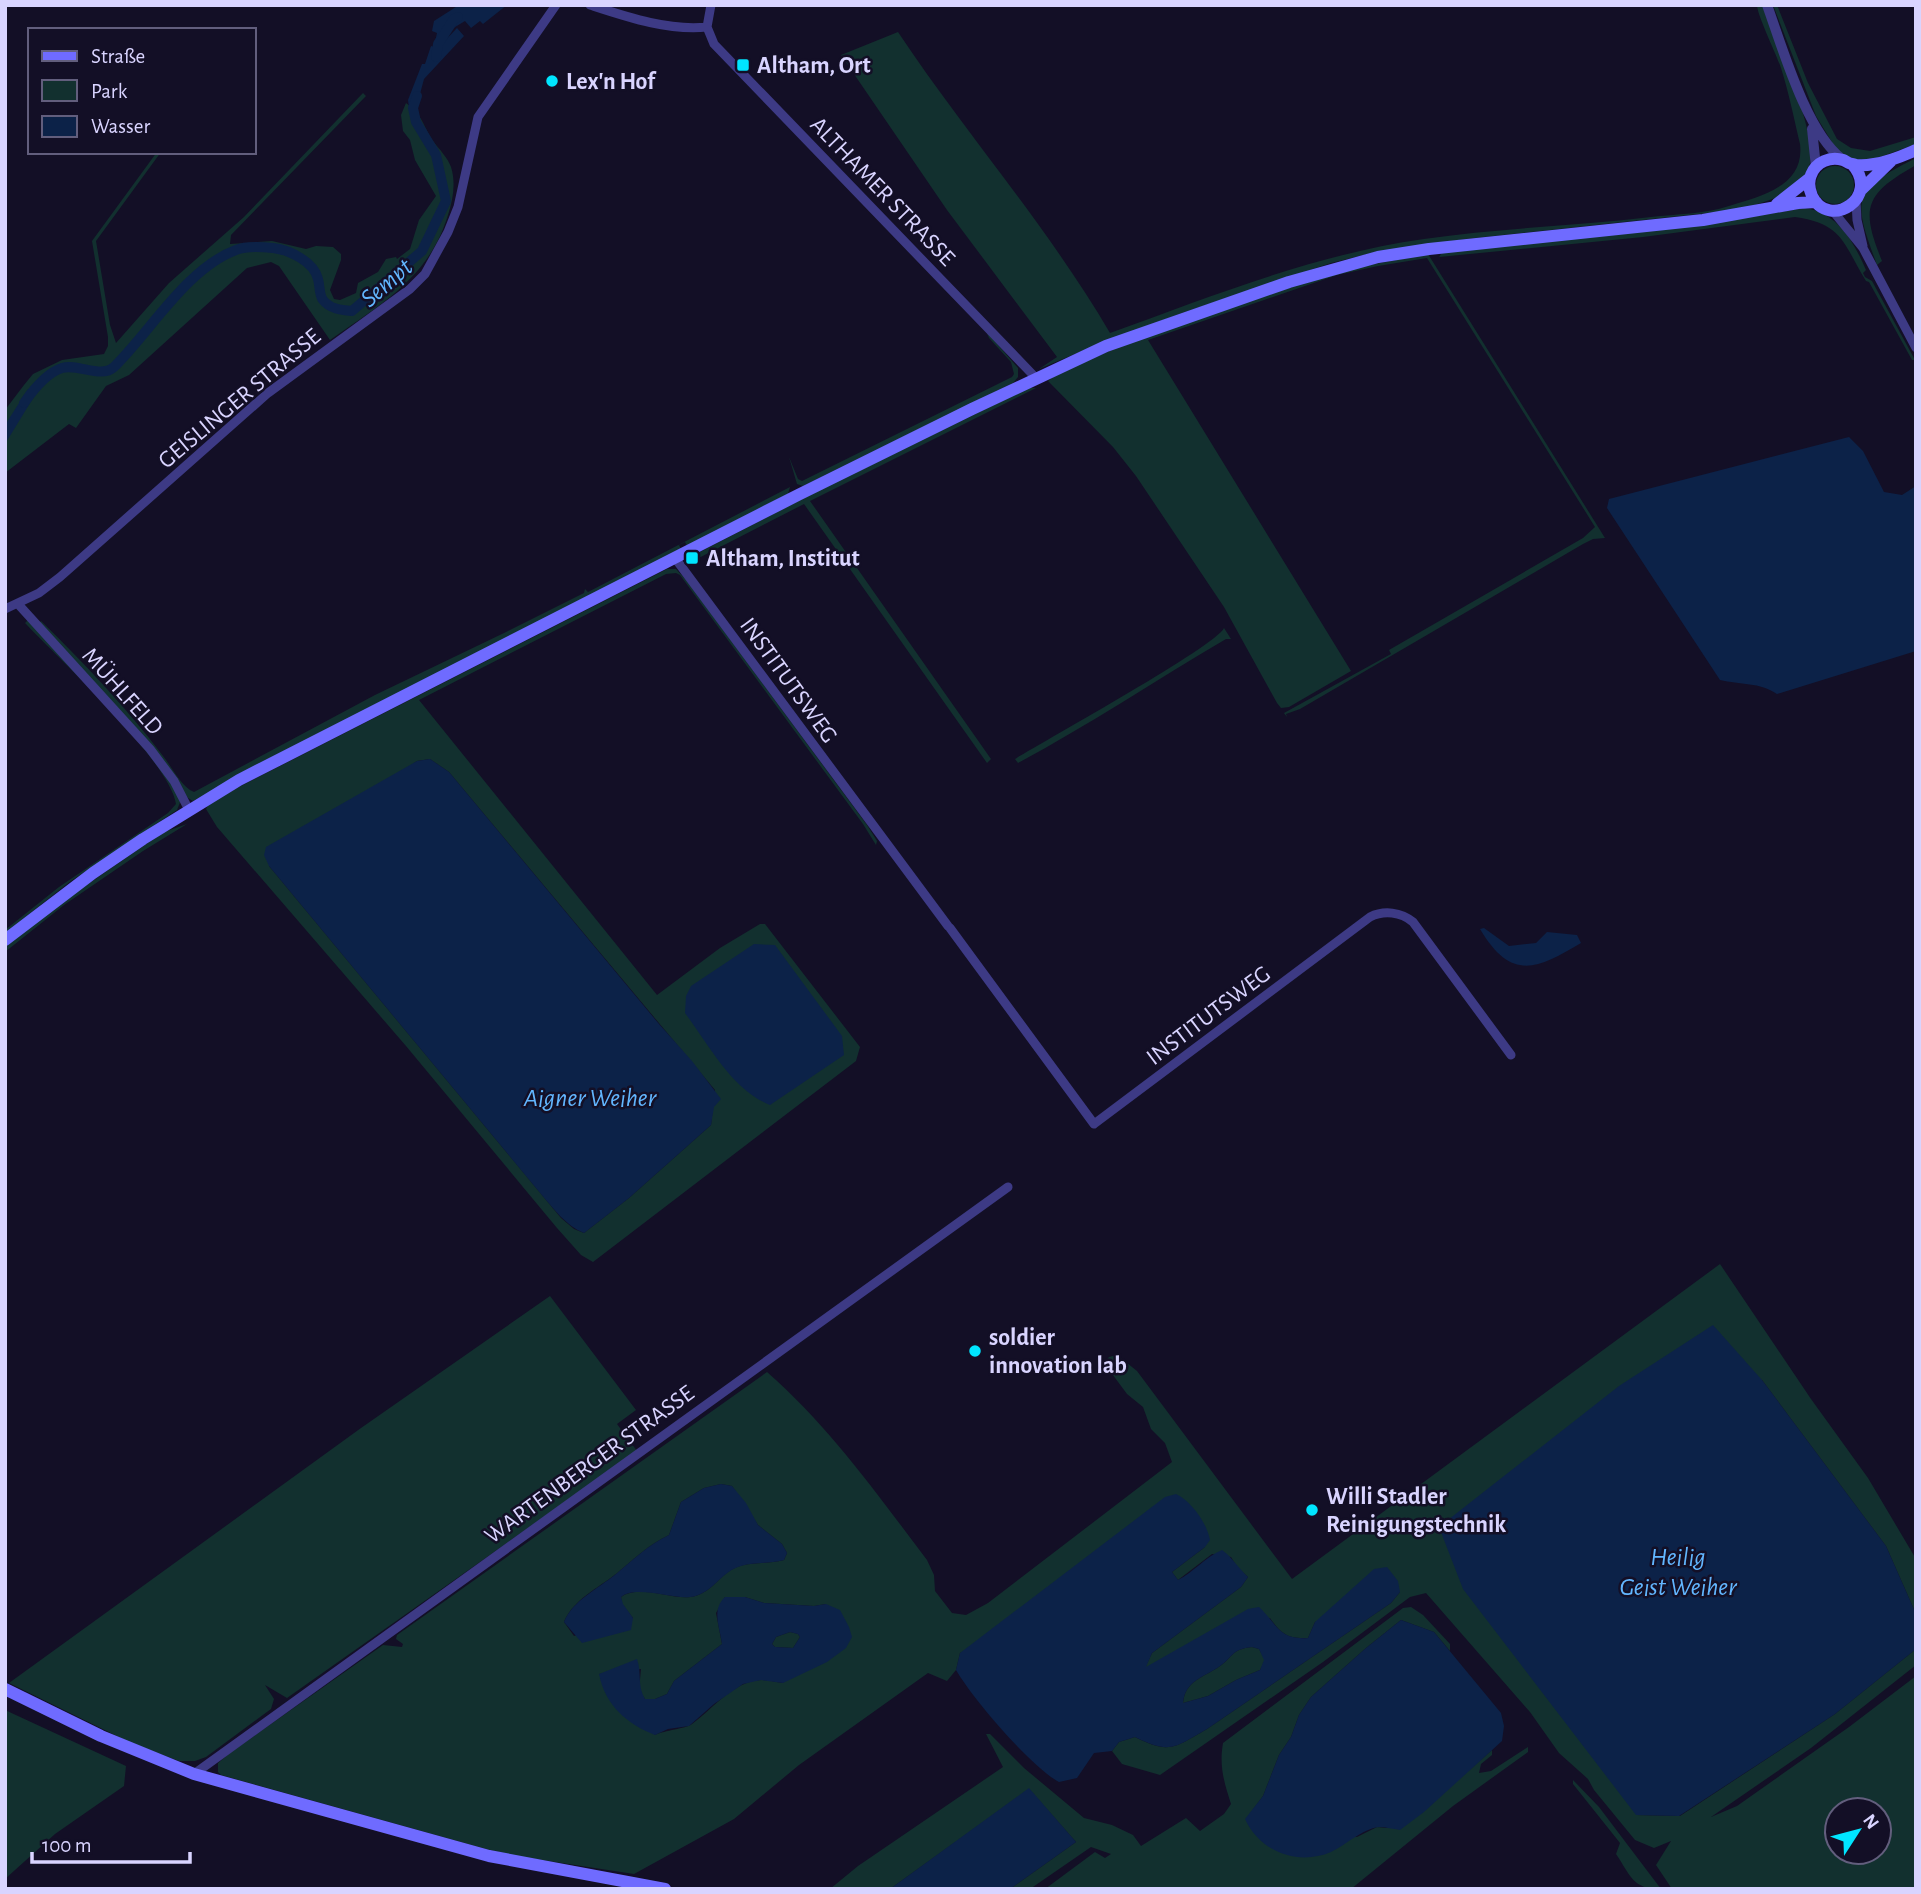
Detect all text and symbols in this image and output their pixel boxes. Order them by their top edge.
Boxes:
legend [28,28,256,154]
text: Straße [91,46,145,67]
place label: Altham, Ort [757,54,871,78]
marker: Altham, Ort [735,57,751,73]
place label: Lex'n Hof [566,70,657,94]
marker: Lex'n Hof [544,73,560,89]
text: Park [91,81,128,102]
street label: ALTHAMER STRASSE [805,113,960,271]
text: Wasser [91,116,151,137]
water label: Sempt [356,253,418,312]
street label: GEISLINGER STRASSE [154,324,326,473]
place label: Altham, Institut [706,547,860,571]
marker: Altham, Institut [684,550,700,566]
street label: INSTITUTSWEG [735,614,841,748]
street label: MÜHLFELD [77,643,168,740]
street label: INSTITUTSWEG [1142,962,1275,1070]
water label: Aigner Weiher [523,1085,658,1111]
place label: soldier innovation lab [989,1326,1127,1378]
marker: soldier innovation lab [967,1343,983,1359]
street label: WARTENBERGER STRASSE [481,1381,699,1549]
place label: Willi Stadler Reinigungstechnik [1326,1485,1506,1537]
marker: Willi Stadler Reinigungstechnik [1304,1502,1320,1518]
water label: Heilig Geist Weiher [1619,1544,1738,1600]
north arrow [1823,1796,1893,1866]
text: N [1859,1811,1882,1833]
scale bar [32,1820,189,1864]
text: 100 m [42,1835,92,1856]

